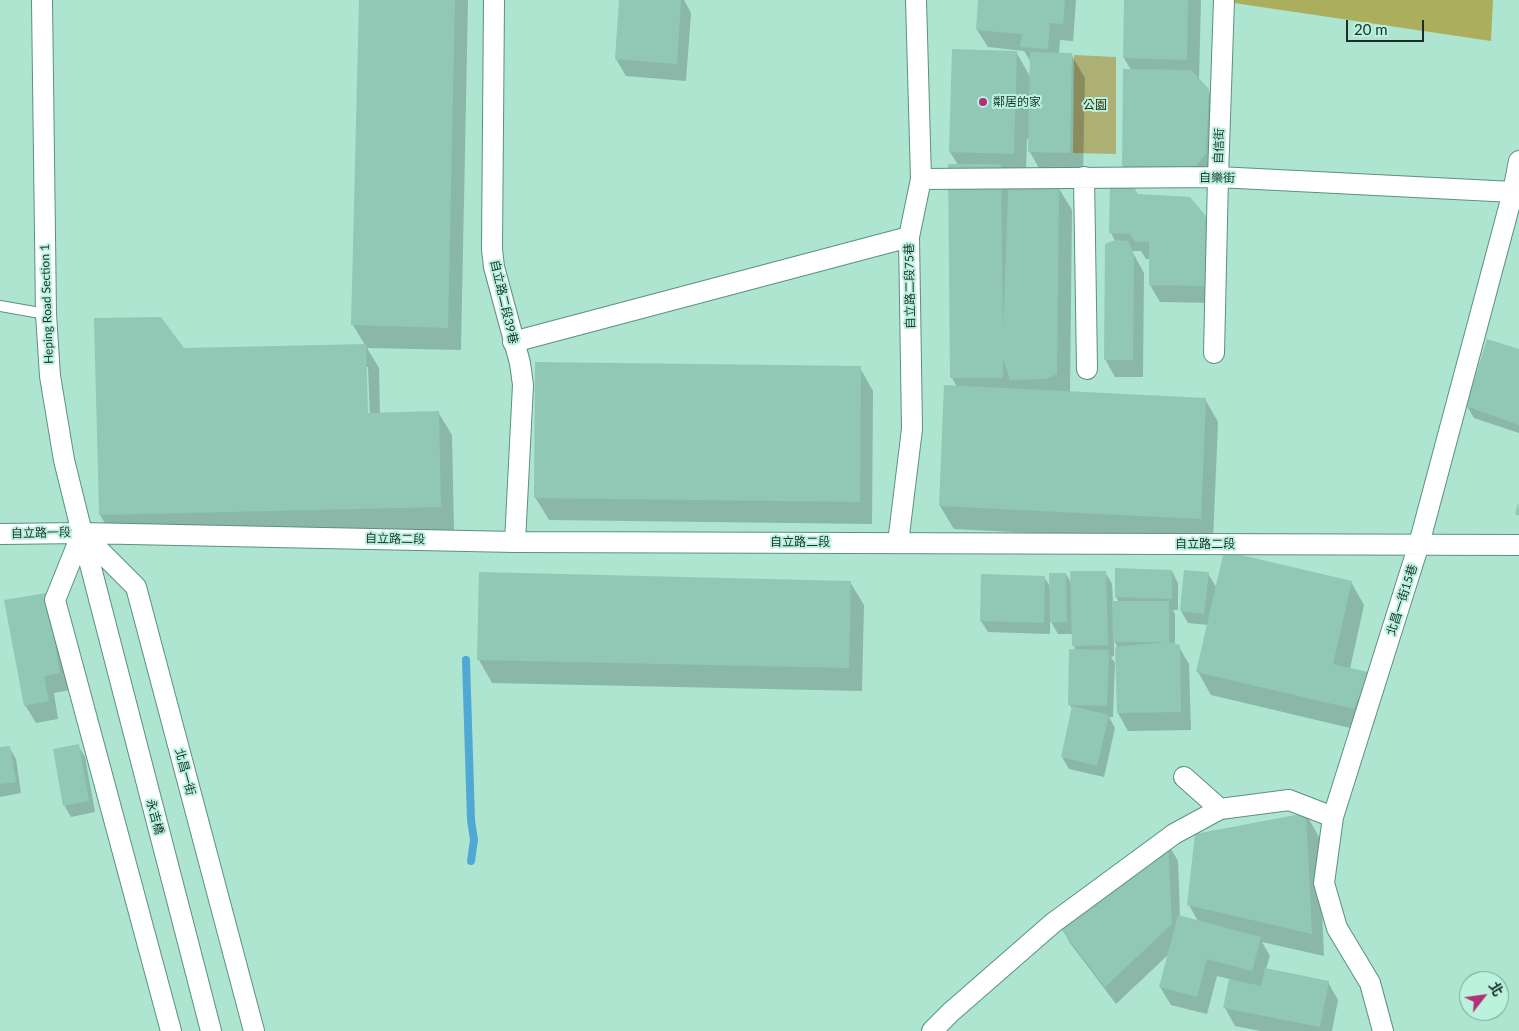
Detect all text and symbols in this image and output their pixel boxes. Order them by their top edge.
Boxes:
scale bar [1349,10,1426,42]
text: 20 m [1354,20,1388,38]
place label: 鄰居的家 [993,95,1041,109]
marker: 鄰居的家 [977,96,989,108]
park label: 公園 [1083,98,1107,112]
street label: 自信街 [1211,128,1227,164]
street label: 自樂街 [1199,170,1235,186]
street label: 自立路二段75巷 [902,243,918,329]
street label: Heping Road Section 1 [38,244,56,364]
street label: 自立路二段39巷 [487,259,521,345]
street label: 自立路一段 [11,525,71,541]
street label: 自立路二段 [365,531,425,547]
street label: 自立路二段 [770,535,830,549]
street label: 自立路二段 [1175,537,1235,551]
street label: 北昌一街15巷 [1384,563,1420,637]
street label: 北昌一街 [172,747,198,797]
street label: 永吉橋 [143,798,167,836]
north arrow [1459,971,1509,1021]
text: 北 [1486,978,1507,999]

